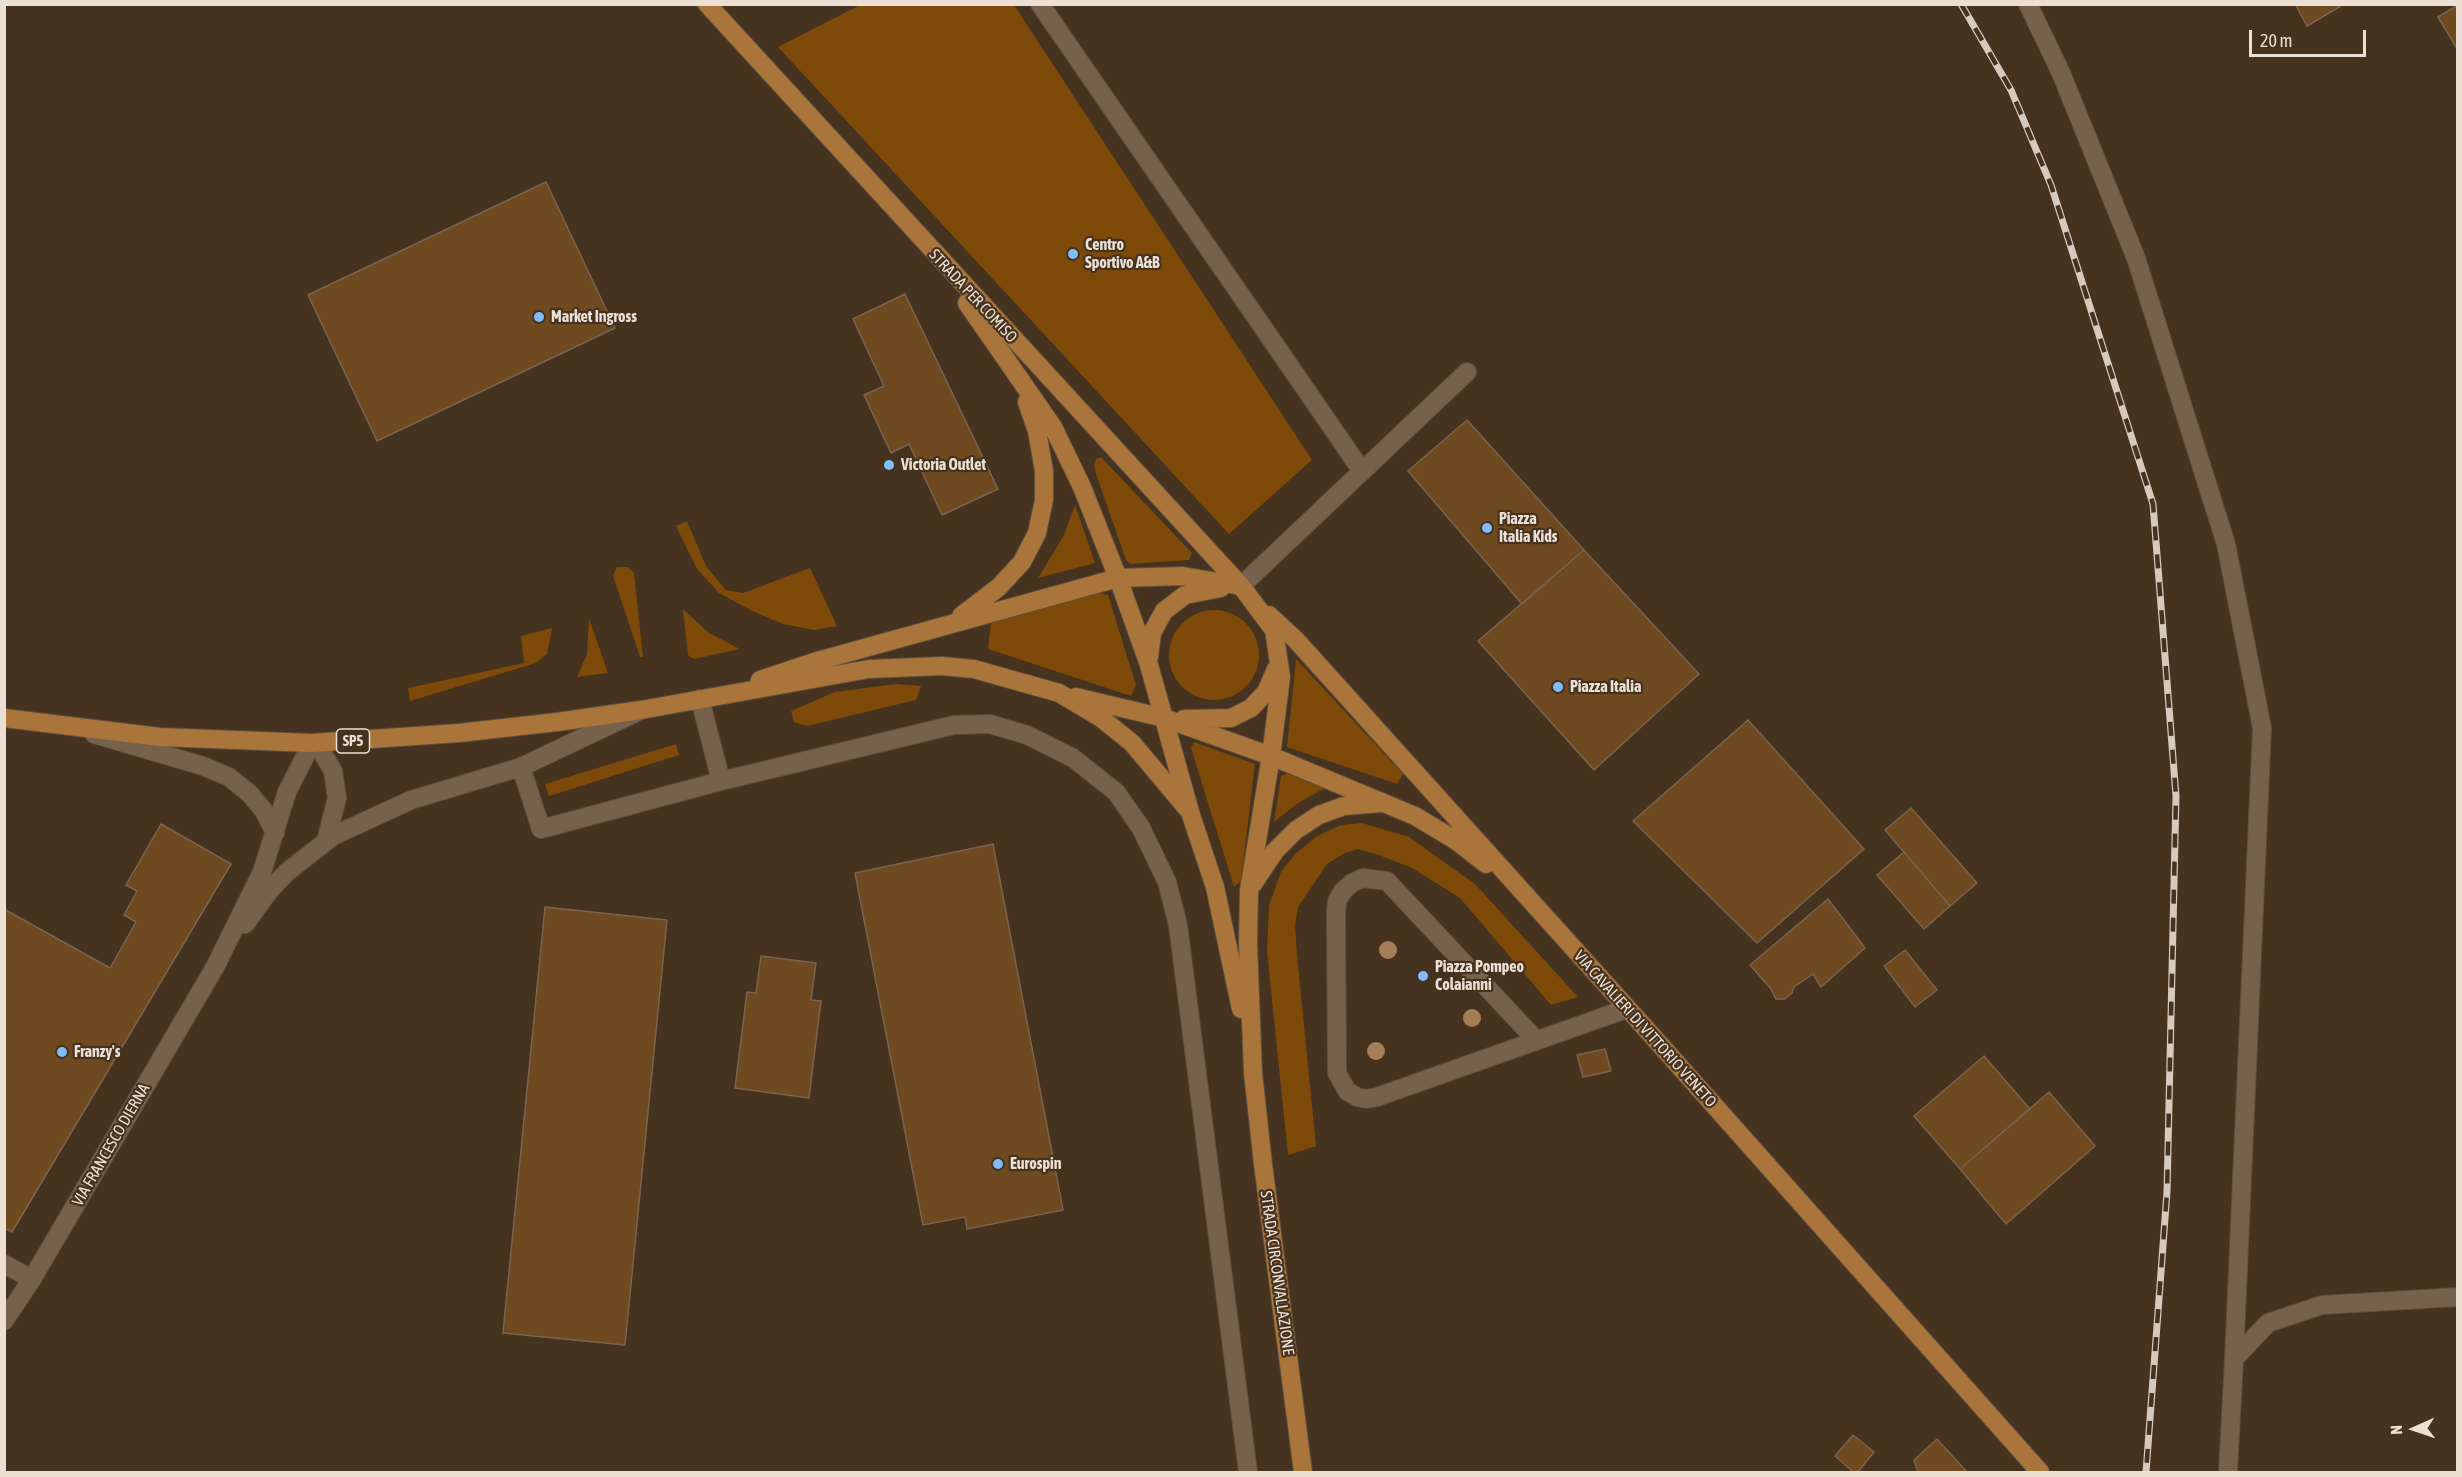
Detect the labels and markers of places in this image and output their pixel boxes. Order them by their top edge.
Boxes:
place label: Centro Sportivo A&B [1085,235,1160,273]
marker: Centro Sportivo A&B [1066,247,1080,261]
place label: Market Ingross [551,307,637,327]
marker: Market Ingross [532,310,546,324]
place label: Victoria Outlet [901,455,986,475]
marker: Victoria Outlet [882,458,896,472]
place label: Piazza Italia Kids [1499,509,1557,547]
marker: Piazza Italia Kids [1480,521,1494,535]
place label: Piazza Italia [1570,677,1641,697]
marker: Piazza Italia [1551,680,1565,694]
place label: Piazza Pompeo Colaianni [1435,957,1524,995]
marker: Piazza Pompeo Colaianni [1416,969,1430,983]
place label: Franzy's [74,1042,120,1062]
marker: Franzy's [55,1045,69,1059]
place label: Eurospin [1010,1154,1061,1174]
marker: Eurospin [991,1157,1005,1171]

